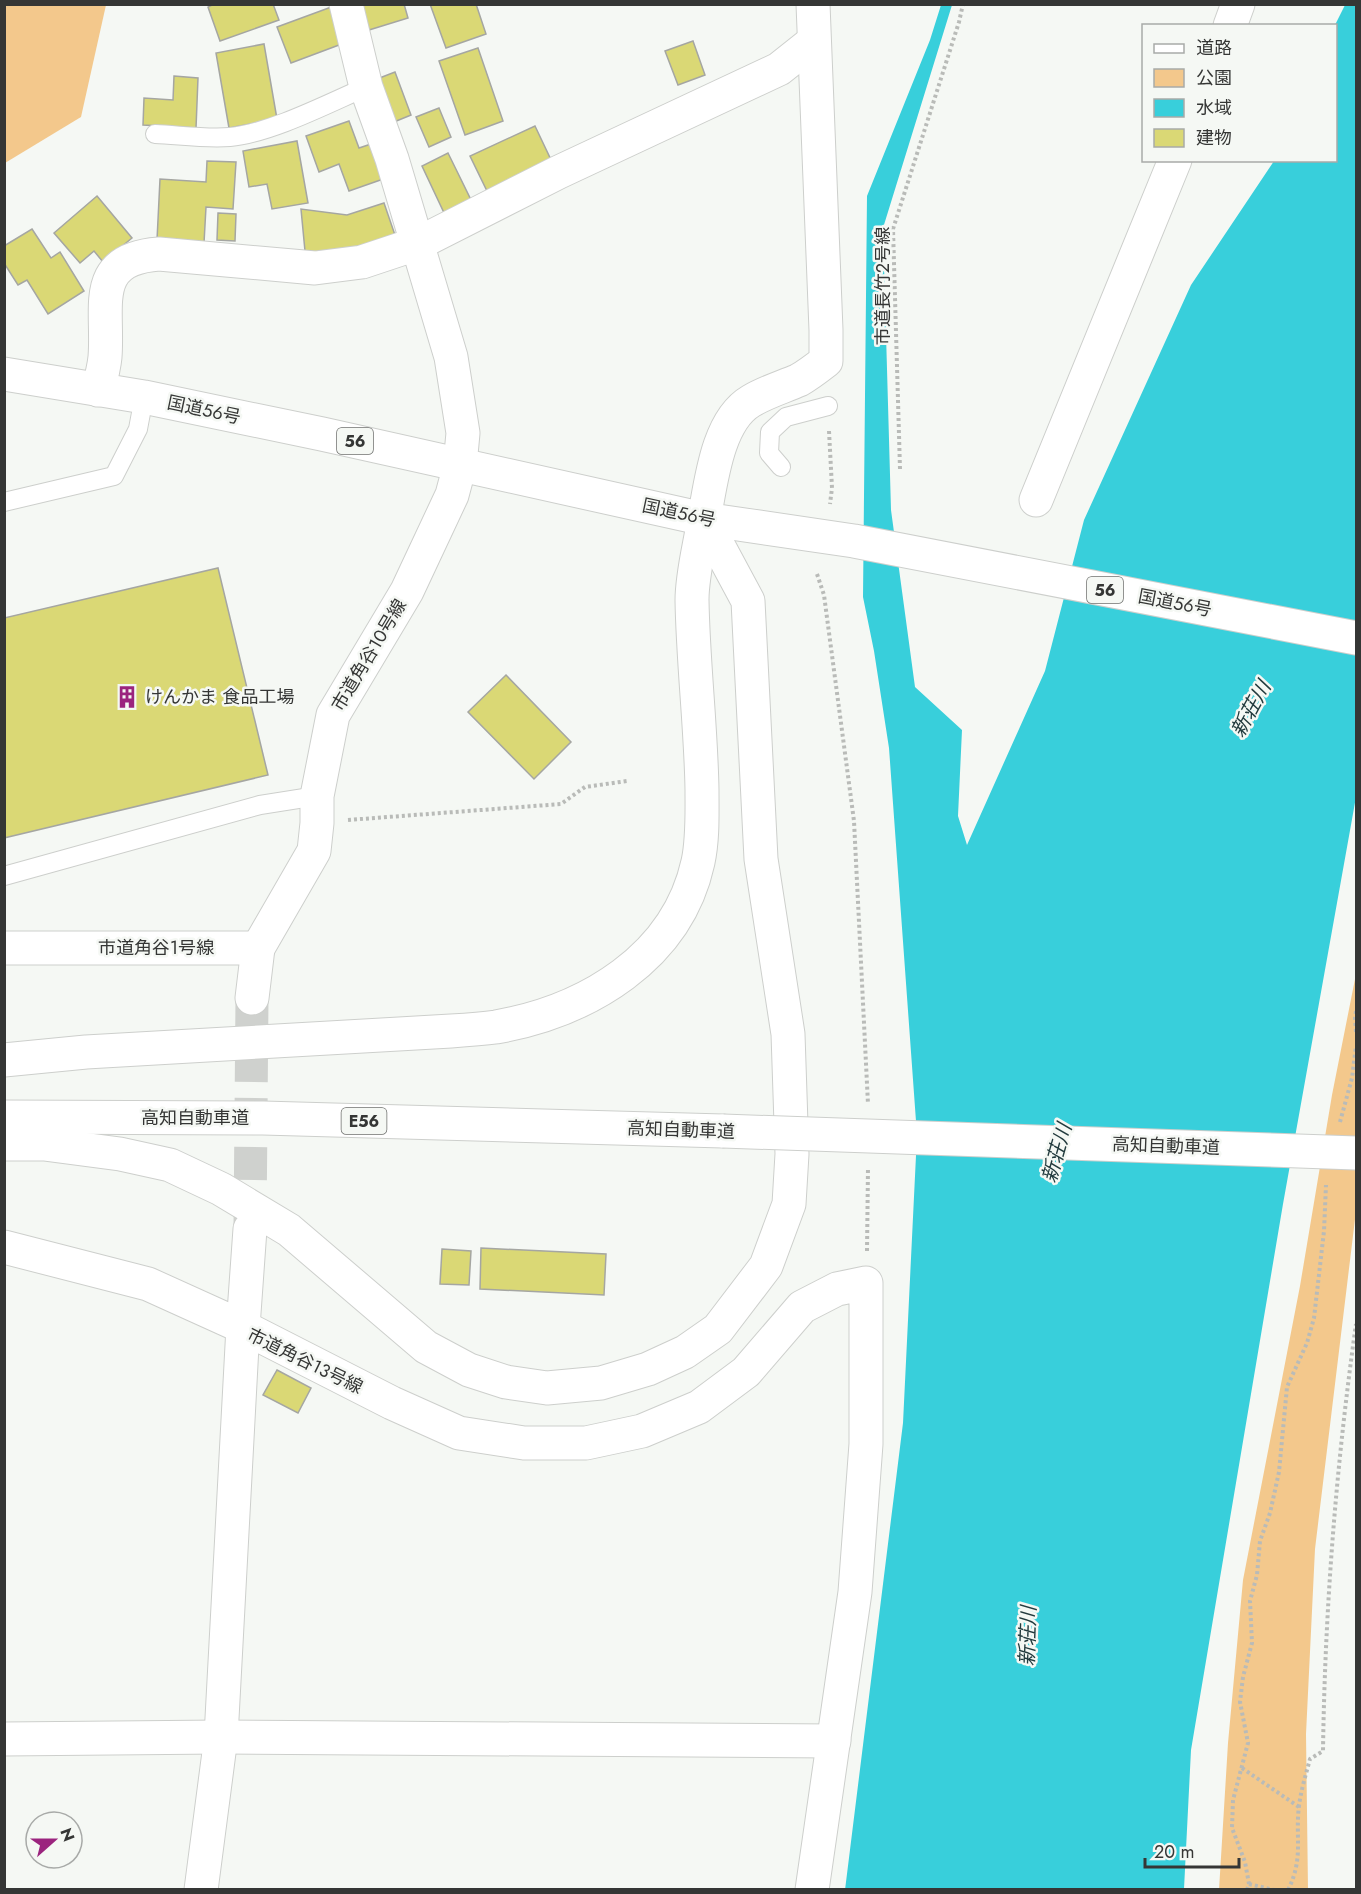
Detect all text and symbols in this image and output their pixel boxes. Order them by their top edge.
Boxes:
legend [1142,24,1337,162]
text: 道路 [1196,35,1232,61]
text: 公園 [1196,65,1232,91]
text: 水域 [1196,95,1232,121]
text: 建物 [1196,125,1232,151]
street label: 市道長竹2号線 [870,227,896,345]
street label: 国道56号 [165,390,243,430]
road number: 56 [337,428,373,454]
street label: 国道56号 [640,493,718,533]
road number: 56 [1087,577,1123,603]
street label: 国道56号 [1136,583,1214,623]
street label: 市道角谷10号線 [325,594,413,716]
water label: 新荘川 [1224,674,1279,742]
building icon: けんかま 食品工場 [114,684,140,710]
place label: けんかま 食品工場 [145,684,294,710]
street label: 市道角谷1号線 [98,935,214,961]
street label: 高知自動車道 [141,1105,249,1131]
road number: E56 [342,1108,386,1134]
street label: 高知自動車道 [627,1115,735,1145]
water label: 新荘川 [1035,1118,1080,1186]
street label: 高知自動車道 [1112,1131,1220,1161]
street label: 市道角谷13号線 [243,1322,367,1400]
water label: 新荘川 [1012,1604,1044,1666]
north arrow [24,1810,84,1870]
text: N [55,1825,81,1845]
scale bar [1145,1831,1240,1869]
text: 20 m [1154,1839,1194,1865]

